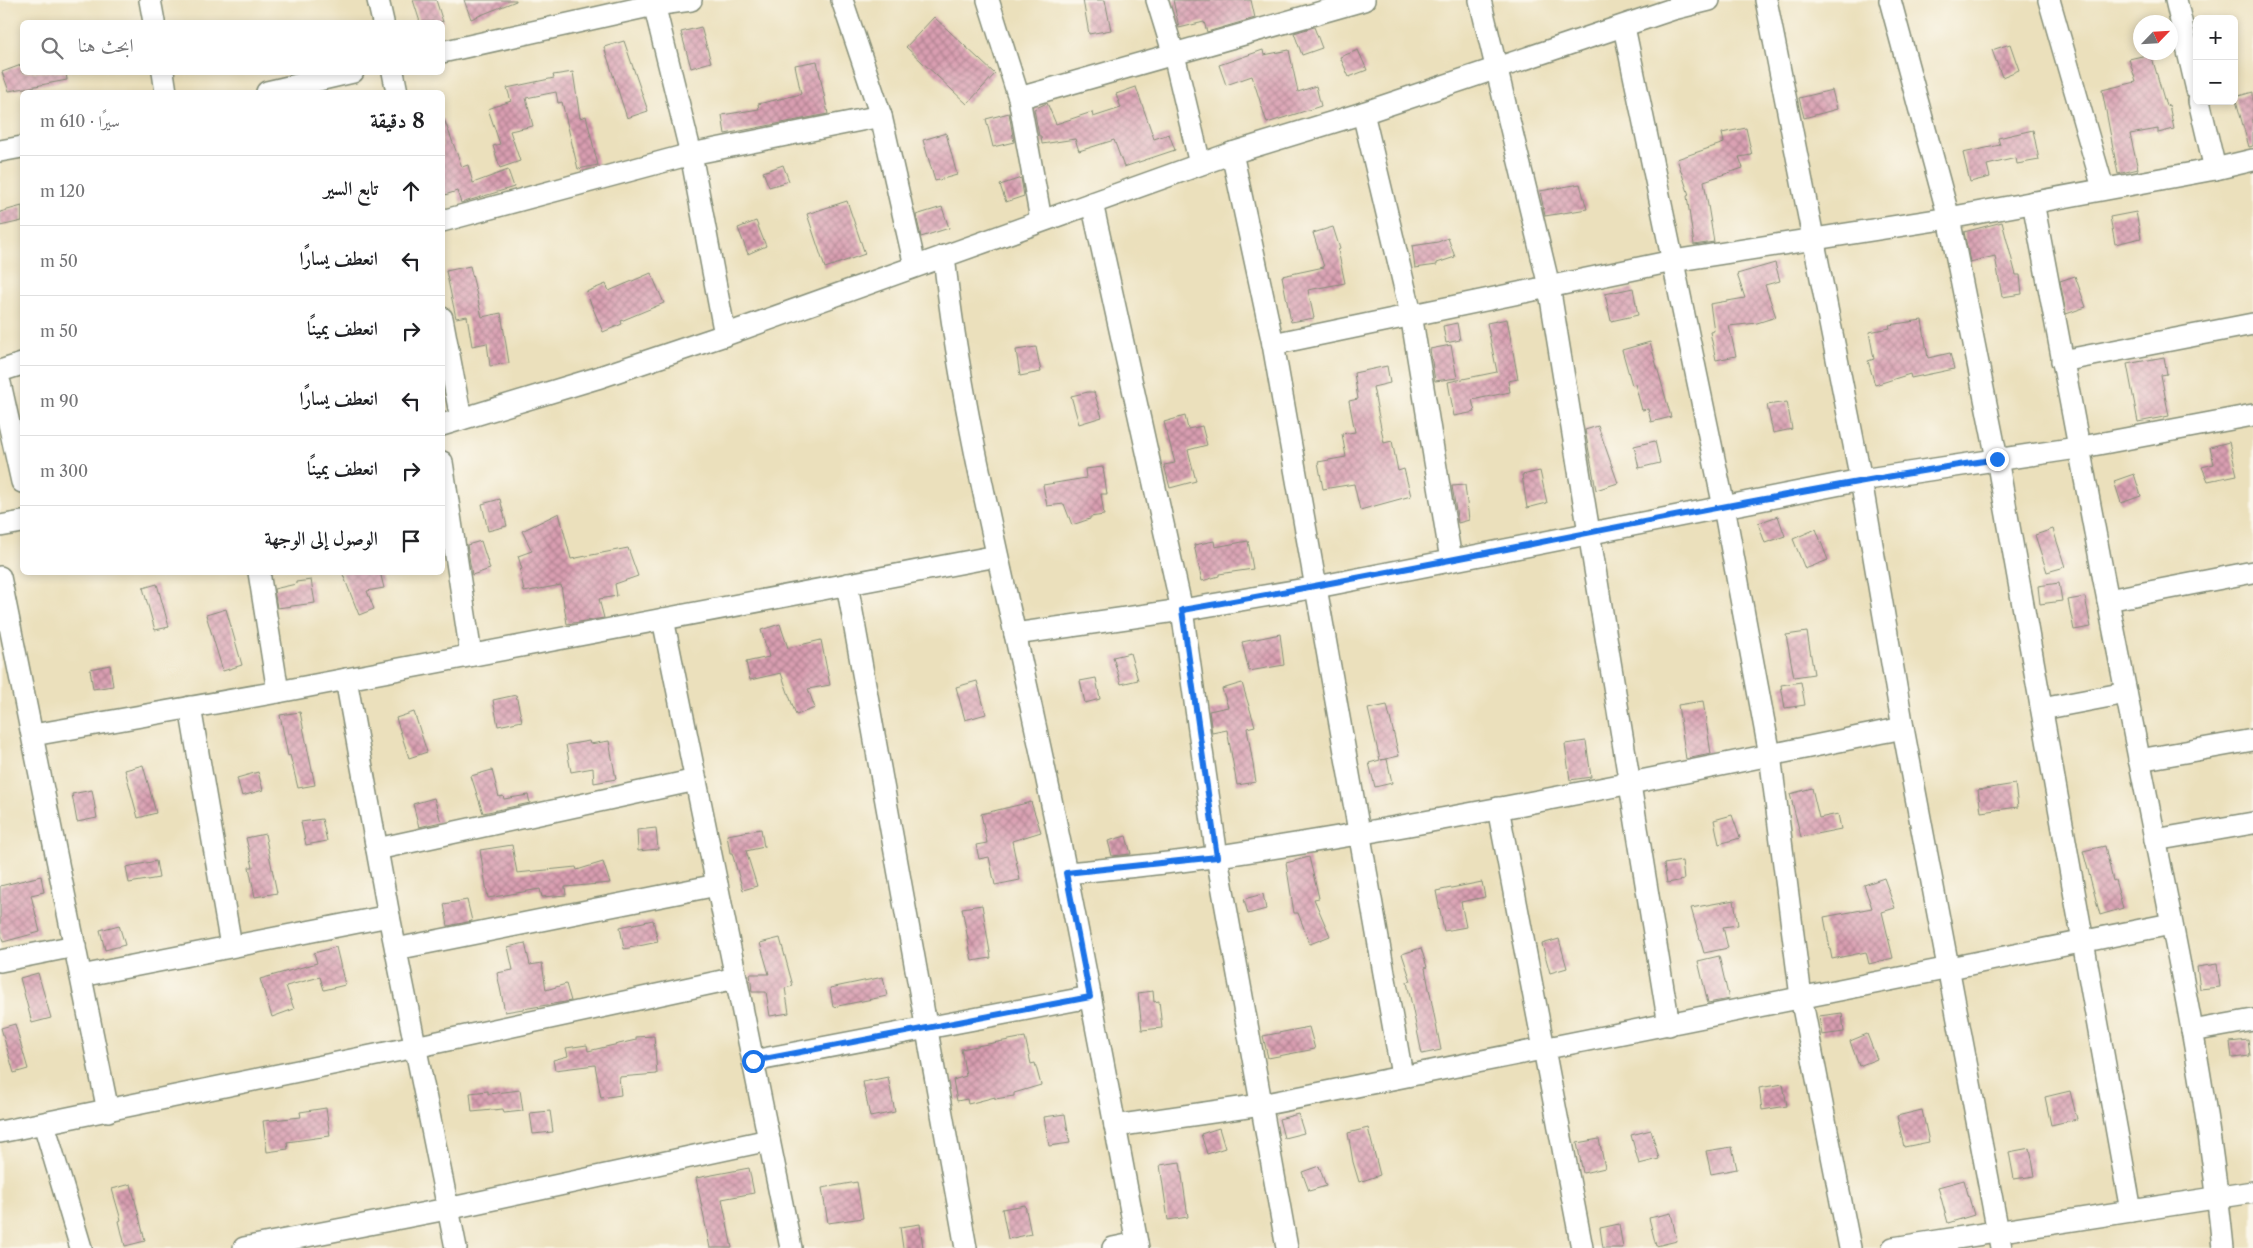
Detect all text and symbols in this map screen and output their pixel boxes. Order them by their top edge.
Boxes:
north arrow [2133,15,2178,60]
map controls [2193,15,2238,105]
button: + [2193,15,2238,60]
search box [20,20,445,75]
icon: search [38,34,66,62]
text: ابحث هنا [78,34,134,57]
button: − [2193,60,2238,105]
text: 8 دقيقة [370,108,425,133]
text: سيرًا · 610 m [40,111,120,131]
text: تابع السير [324,177,378,200]
icon: ahead [397,177,425,205]
text: 120 m [40,181,85,201]
text: انعطف يسارًا [299,247,378,270]
icon: left [397,247,425,275]
text: 50 m [40,251,78,271]
text: انعطف يمينًا [307,317,378,340]
icon: right [397,317,425,345]
text: 50 m [40,321,78,341]
text: انعطف يسارًا [299,387,378,410]
icon: left [397,387,425,415]
text: 90 m [40,391,79,411]
route end [1986,448,2009,471]
text: انعطف يمينًا [307,457,378,480]
icon: right [397,457,425,485]
text: 300 m [40,461,88,481]
text: الوصول إلى الوجهة [264,527,378,550]
icon: arrive [397,527,425,555]
route start [742,1050,765,1073]

